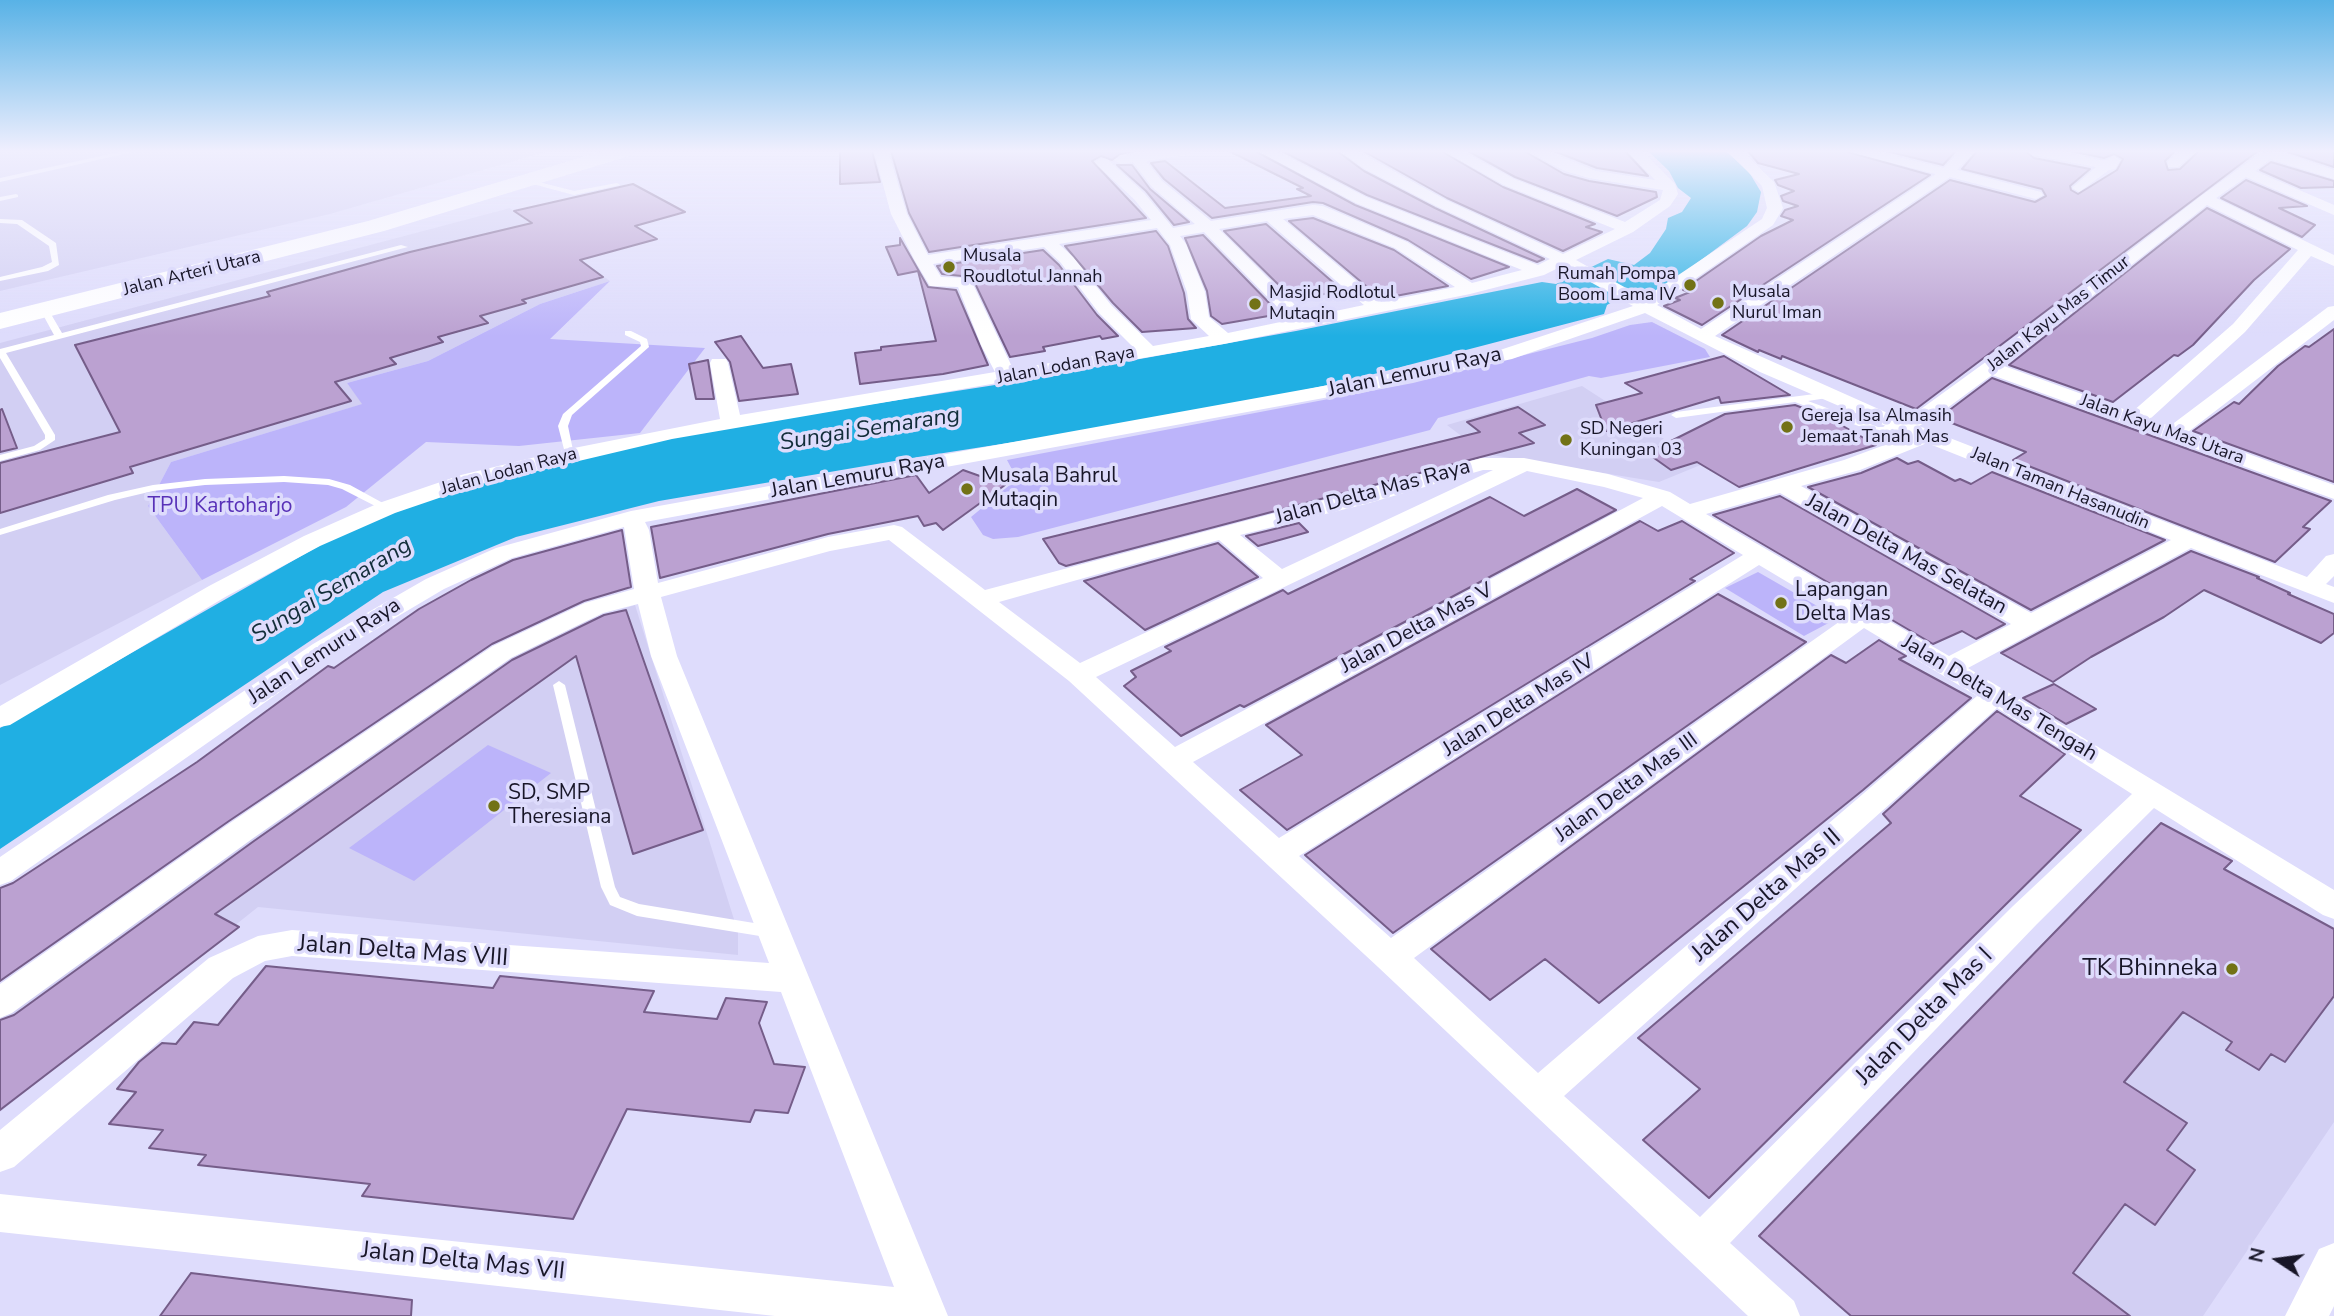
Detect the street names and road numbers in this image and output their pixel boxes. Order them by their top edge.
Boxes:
street label: Jalan Arteri Utara [121,246,263,302]
street label: Jalan Kayu Mas Timur [1983,252,2135,376]
street label: Jalan Lodan Raya [995,342,1137,390]
street label: Jalan Lemuru Raya [1326,342,1504,404]
street label: Jalan Kayu Mas Utara [2077,390,2247,470]
street label: Jalan Lodan Raya [439,443,579,501]
street label: Jalan Taman Hasanudin [1968,443,2152,535]
street label: Jalan Lemuru Raya [769,449,947,505]
street label: Jalan Delta Mas Raya [1273,455,1473,531]
street label: Jalan Delta Mas Selatan [1801,489,2011,621]
street label: Jalan Delta Mas V [1337,578,1497,680]
street label: Jalan Lemuru Raya [244,593,406,711]
street label: Jalan Delta Mas Tengah [1897,631,2101,767]
street label: Jalan Delta Mas IV [1439,649,1599,763]
street label: Jalan Delta Mas III [1551,728,1703,848]
street label: Jalan Delta Mas II [1687,823,1847,969]
street label: Jalan Delta Mas VIII [297,930,509,974]
street label: Jalan Delta Mas I [1850,942,2000,1092]
street label: Jalan Delta Mas VII [360,1237,566,1287]

